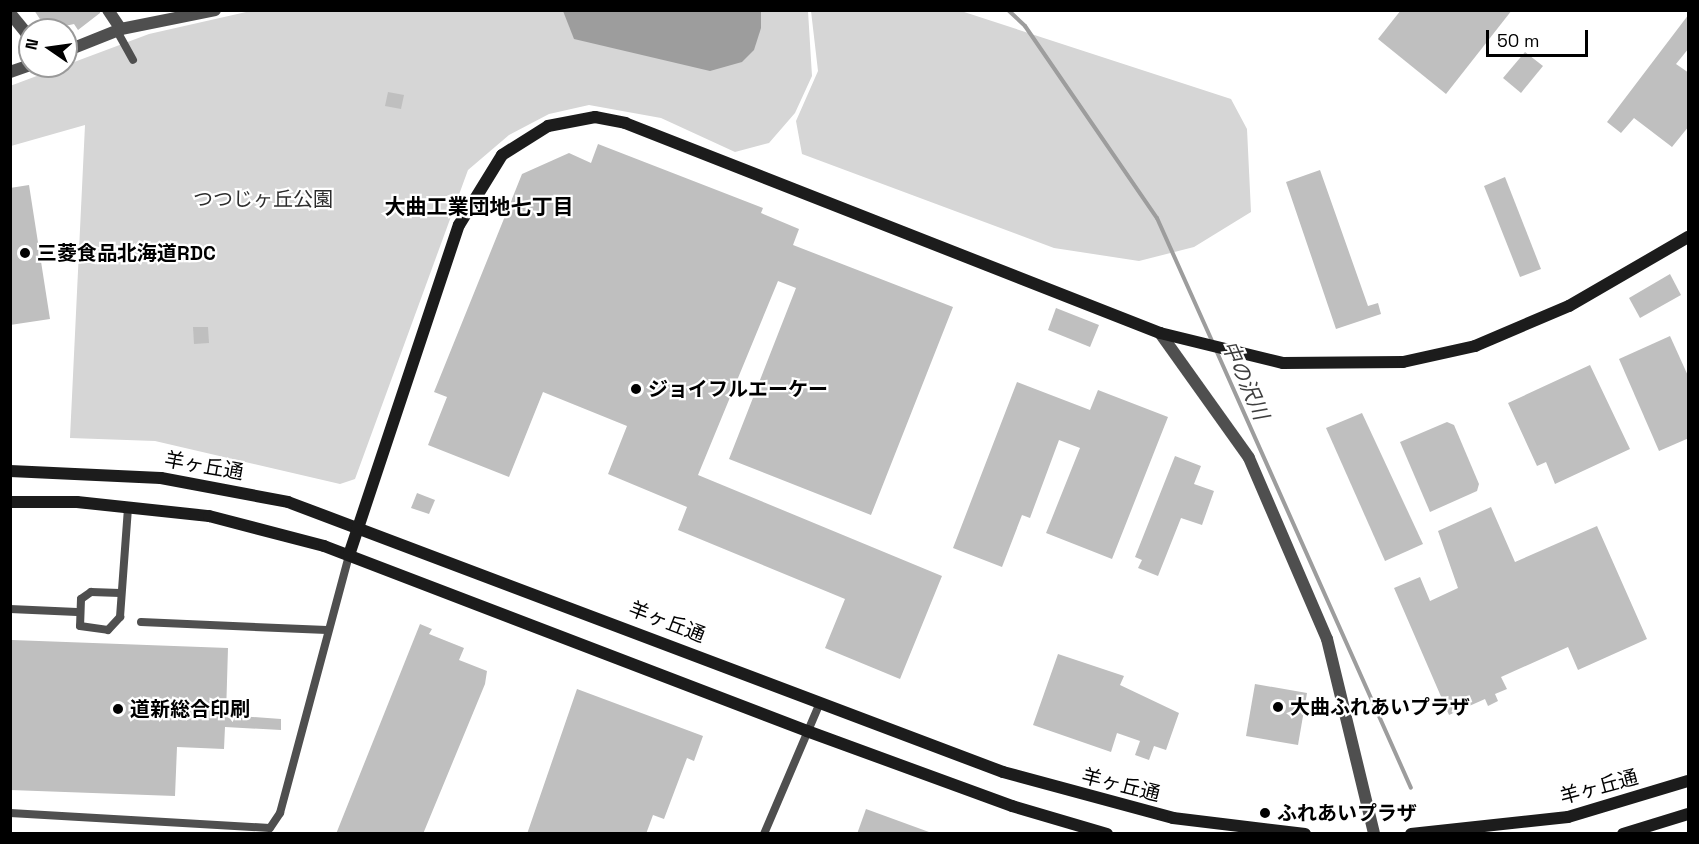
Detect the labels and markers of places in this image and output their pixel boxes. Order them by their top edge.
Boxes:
place label: 三菱食品北海道RDC [37,241,216,265]
marker: 三菱食品北海道RDC [18,246,32,260]
place label: ジョイフルエーケー [648,377,828,401]
marker: ジョイフルエーケー [629,382,643,396]
place label: 大曲ふれあいプラザ [1290,695,1470,719]
place label: 道新総合印刷 [130,697,250,721]
marker: 大曲ふれあいプラザ [1271,700,1285,714]
marker: 道新総合印刷 [111,702,125,716]
place label: ふれあいプラザ [1277,801,1417,825]
marker: ふれあいプラザ [1258,806,1272,820]

